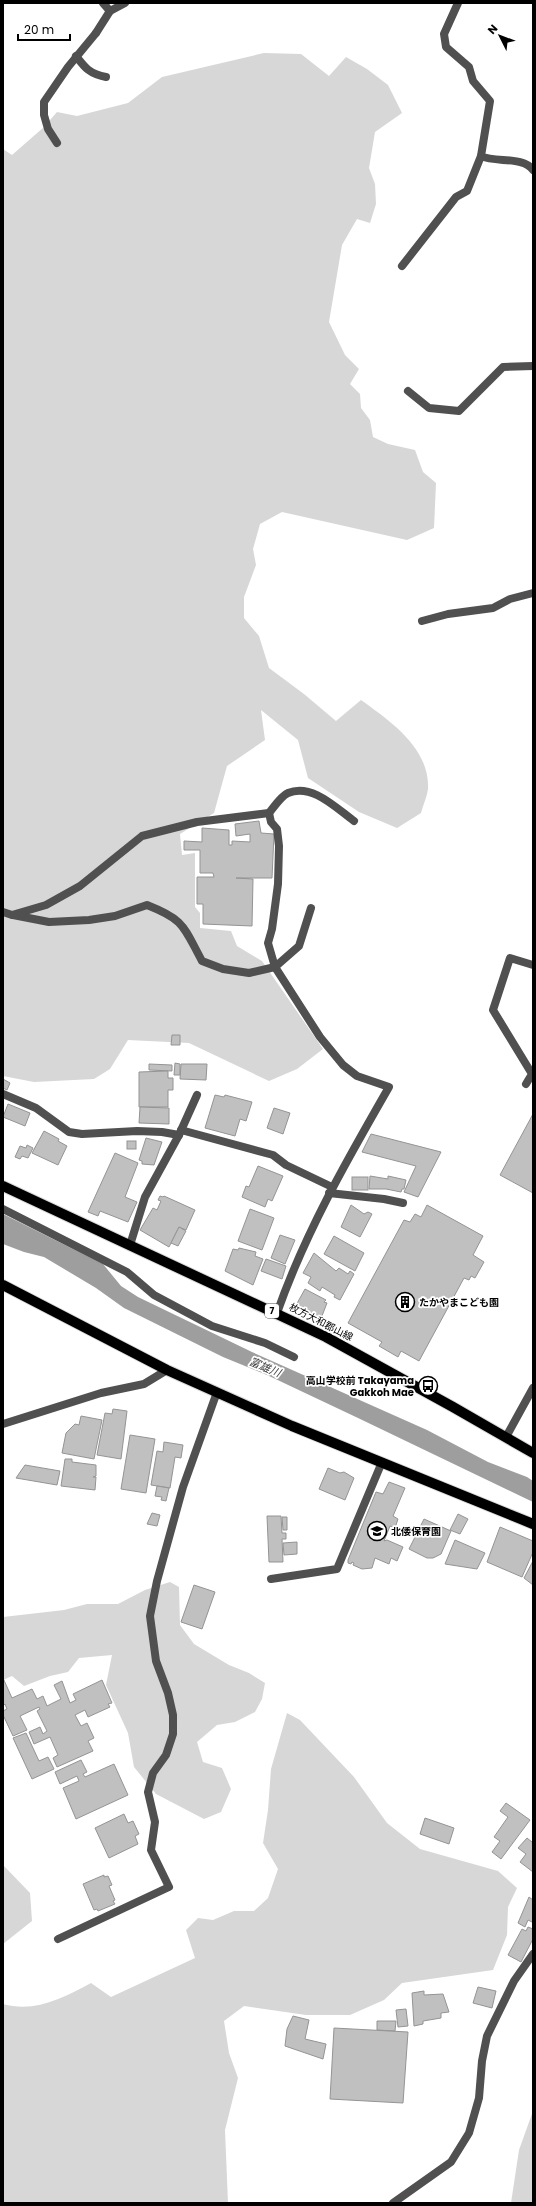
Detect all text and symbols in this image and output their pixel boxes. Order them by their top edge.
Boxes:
scale bar [18,16,70,42]
north arrow [480,16,520,56]
text: 20 m [24,21,54,38]
text: N [484,21,501,38]
building icon: たかやまこども園 [394,1291,416,1313]
place label: たかやまこども園 [419,1295,499,1310]
street label: 枚方大和郡山線 [286,1299,356,1345]
road number: 7 [265,1304,279,1318]
water label: 富雄川 [247,1353,284,1381]
place label: 高山学校前 Takayama Gakkoh Mae [306,1373,414,1400]
bus stop icon: 高山学校前 Takayama Gakkoh Mae [417,1375,439,1397]
school or university icon: 北倭保育園 [366,1520,388,1542]
place label: 北倭保育園 [391,1524,441,1539]

